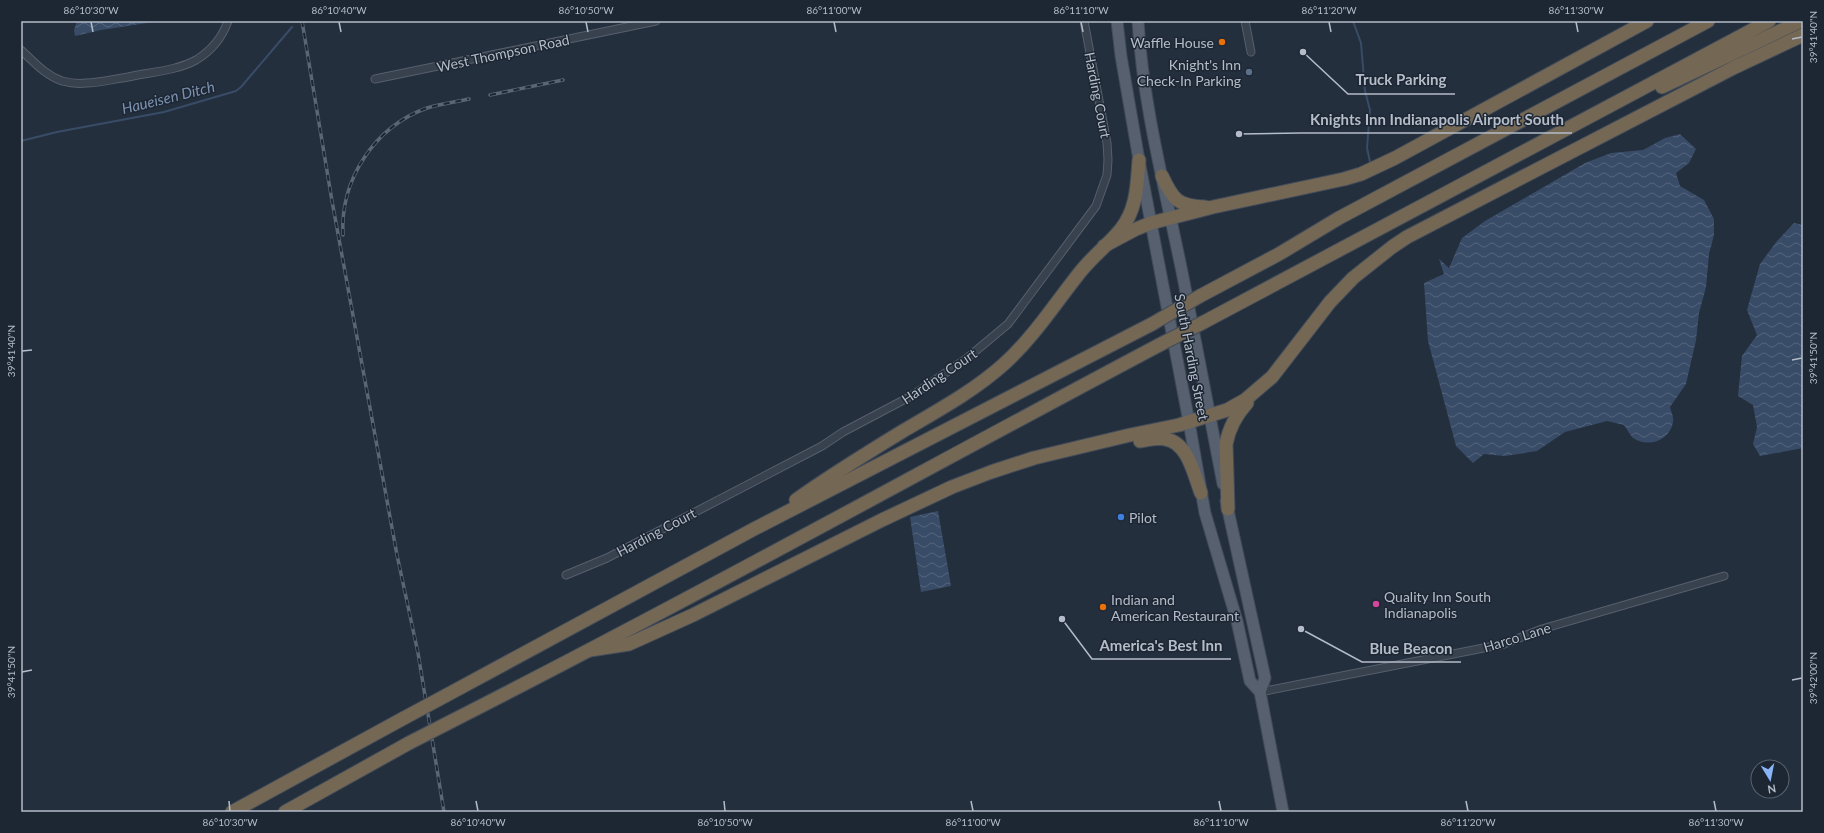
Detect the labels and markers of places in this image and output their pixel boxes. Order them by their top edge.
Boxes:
place label: Waffle House [1130,34,1214,51]
marker: Waffle House [1217,37,1227,47]
place label: Knight's Inn Check-In Parking [1137,56,1241,89]
marker: Knight's Inn Check-In Parking [1244,67,1254,77]
callout: Truck Parking [1348,67,1455,94]
callout: Knights Inn Indianapolis Airport South [1301,106,1572,133]
place label: Pilot [1129,509,1157,526]
marker: Pilot [1116,512,1126,522]
place label: Quality Inn South Indianapolis [1384,588,1491,621]
place label: Indian and American Restaurant [1111,591,1239,624]
marker: Quality Inn South Indianapolis [1371,599,1381,609]
marker: Indian and American Restaurant [1098,602,1108,612]
callout: America's Best Inn [1092,632,1231,659]
callout: Blue Beacon [1362,635,1461,662]

